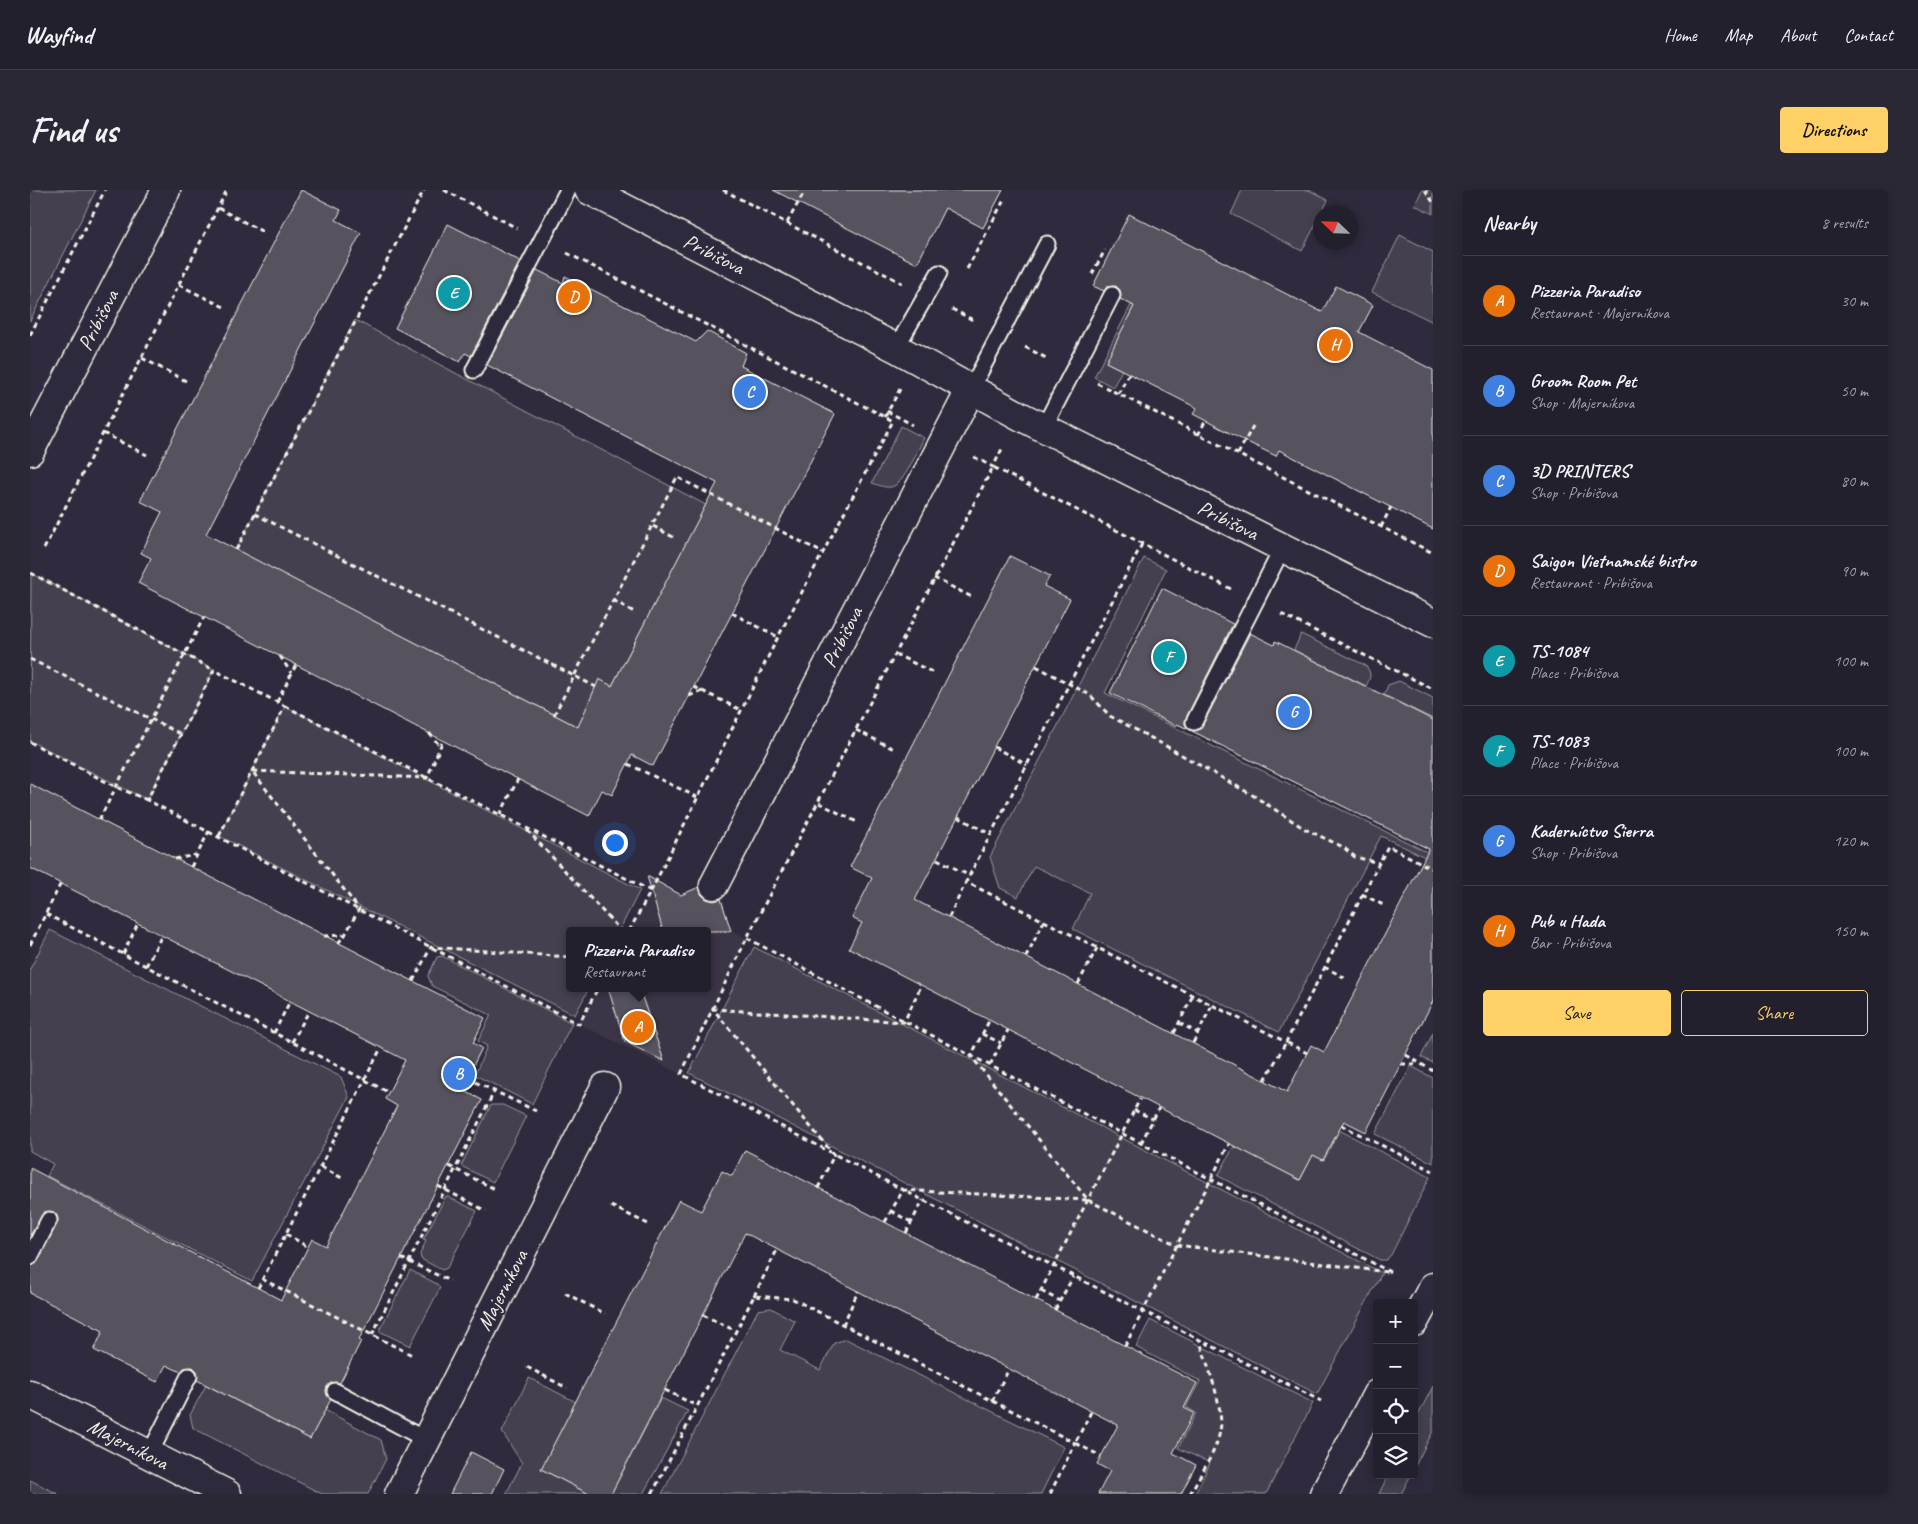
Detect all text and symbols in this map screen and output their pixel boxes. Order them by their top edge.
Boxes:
text: Wayfind [25,20,92,50]
text: Home [1664,24,1697,46]
text: Map [1725,24,1752,46]
text: About [1780,24,1816,46]
text: Contact [1844,24,1893,46]
button: Directions [1780,107,1888,153]
text: Find us [30,108,117,153]
north arrow [1313,205,1358,250]
text: Nearby [1483,210,1536,236]
text: 8 results [1821,213,1868,233]
street label: Pribišova [679,228,750,281]
pin: E [438,274,470,312]
pin: D [558,278,590,316]
text: Pizzeria Paradiso [1530,279,1640,303]
street label: Pribišova [72,284,125,355]
text: A [1495,291,1503,311]
text: 30 m [1841,291,1868,311]
text: Restaurant · Majerníkova [1530,303,1669,323]
pin: H [1319,326,1351,364]
text: Groom Room Pet [1530,369,1636,393]
pin: C [734,373,766,411]
text: B [1495,381,1503,401]
text: 50 m [1841,381,1868,401]
text: Shop · Majerníkova [1530,393,1634,413]
text: 3D PRINTERS [1530,459,1629,483]
text: C [1495,471,1503,491]
text: 80 m [1841,471,1868,491]
text: Shop · Pribišova [1530,483,1617,503]
street label: Pribišova [1193,494,1264,547]
text: Saigon Vietnamské bistro [1530,549,1696,573]
text: D [1494,561,1504,581]
text: 90 m [1841,561,1868,581]
text: Restaurant · Pribišova [1530,573,1652,593]
street label: Pribišova [816,601,869,672]
pin: F [1153,638,1185,676]
text: TS-1084 [1530,639,1588,663]
text: E [1495,651,1503,671]
text: 100 m [1834,651,1868,671]
text: Place · Pribišova [1530,663,1618,683]
pin: G [1278,693,1310,731]
text: TS-1083 [1530,729,1588,753]
text: F [1495,741,1503,761]
text: 100 m [1834,741,1868,761]
text: Place · Pribišova [1530,753,1618,773]
text: Kaderníctvo Sierra [1530,819,1653,843]
your location [602,830,628,856]
text: G [1495,831,1503,851]
text: 120 m [1834,831,1868,851]
text: Shop · Pribišova [1530,843,1617,863]
text: Pub u Hada [1530,909,1605,933]
text: H [1494,921,1504,941]
text: 150 m [1834,921,1868,941]
popup [566,927,711,992]
text: Bar · Pribišova [1530,933,1611,953]
text: Pizzeria Paradiso [583,938,694,962]
text: Restaurant [583,962,645,982]
button: Save [1483,990,1671,1036]
button: Share [1681,990,1868,1036]
pin: A [622,1008,654,1046]
pin: B [443,1055,475,1093]
street label: Majerníkova [471,1244,534,1335]
map controls [1373,1299,1418,1479]
button: + [1373,1299,1418,1344]
button: − [1373,1344,1418,1389]
button: locate [1373,1389,1418,1434]
street label: Majerníkova [83,1413,174,1476]
button: layers [1373,1434,1418,1479]

